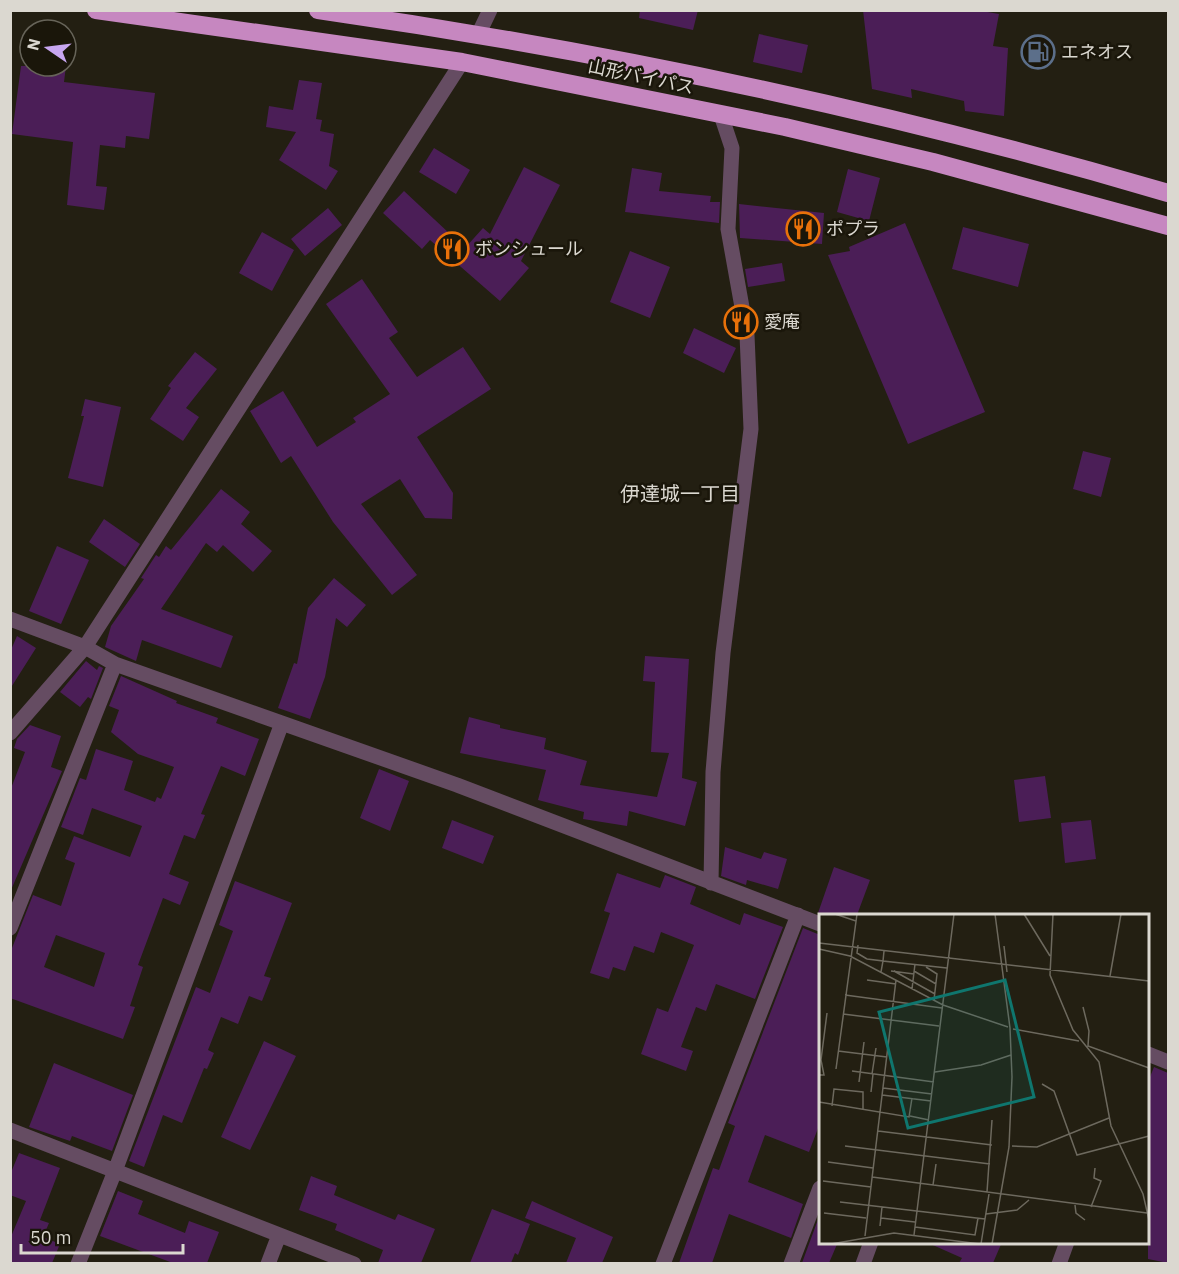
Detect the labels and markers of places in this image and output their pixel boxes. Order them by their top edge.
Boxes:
fuel station icon: エネオス [1020,34,1056,70]
place label: エネオス [1061,40,1133,63]
restaurant icon: ポプラ [785,211,821,247]
place label: ポプラ [826,217,880,240]
restaurant icon: ボンシュール [434,231,470,267]
place label: ボンシュール [475,237,583,260]
restaurant icon: 愛庵 [723,304,759,340]
place label: 愛庵 [764,310,800,333]

